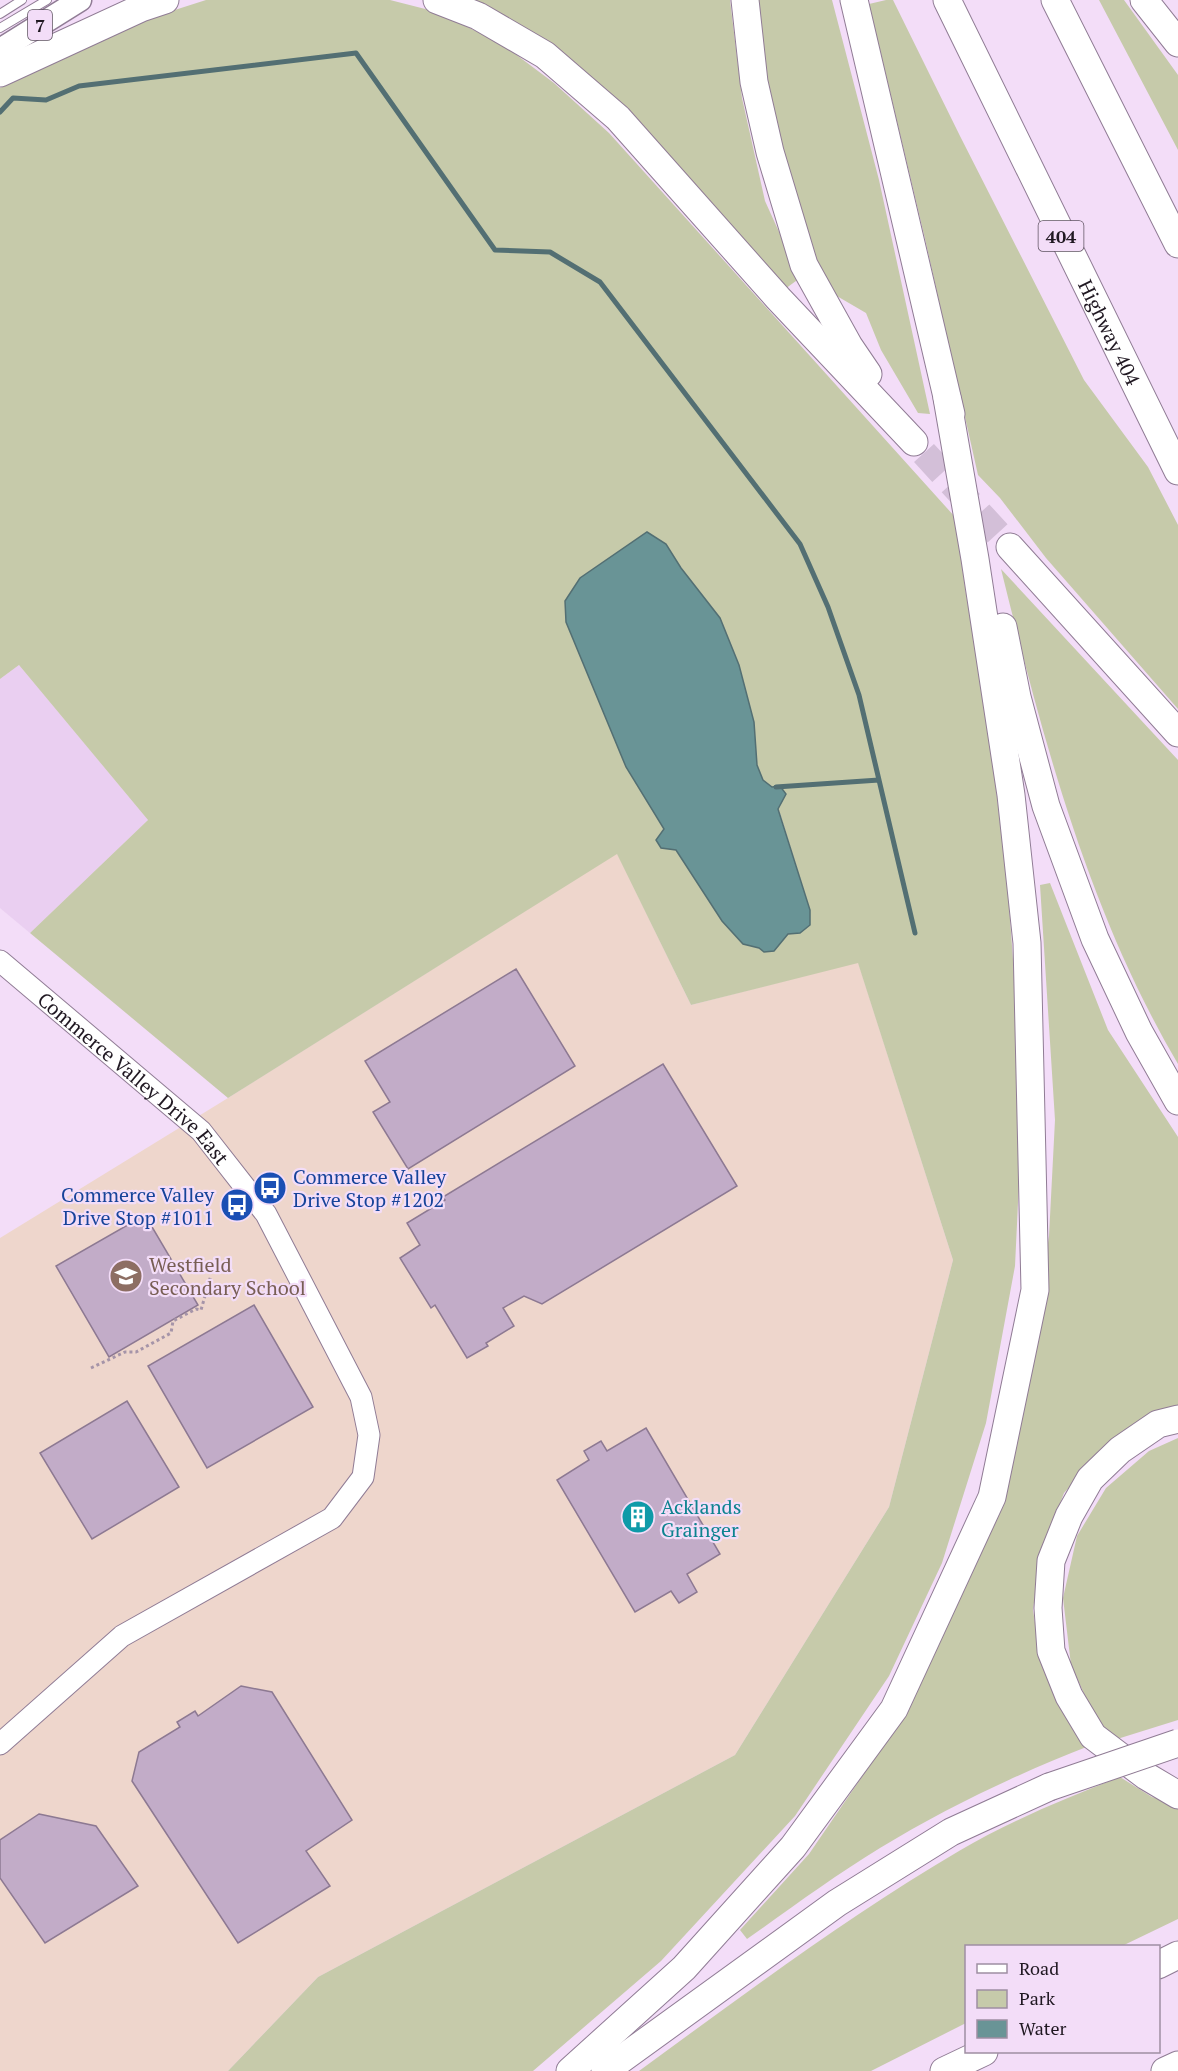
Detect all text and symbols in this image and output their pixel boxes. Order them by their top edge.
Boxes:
road number: 7 [28,10,52,40]
road number: 404 [1038,221,1084,251]
street label: Highway 404 [1073,275,1147,390]
street label: Commerce Valley Drive East [32,985,236,1170]
place label: Commerce Valley Drive Stop #1202 [293,1163,447,1213]
bus stop icon: Commerce Valley Drive Stop #1202 [252,1170,288,1206]
place label: Commerce Valley Drive Stop #1011 [61,1181,215,1231]
bus stop icon: Commerce Valley Drive Stop #1011 [219,1187,255,1223]
place label: Westfield Secondary School [149,1251,306,1301]
school or university icon: Westfield Secondary School [108,1258,144,1294]
place label: Acklands Grainger [661,1493,741,1543]
building icon: Acklands Grainger [620,1499,656,1535]
legend [965,1945,1160,2053]
text: Road [1019,1956,1059,1980]
text: Park [1019,1986,1056,2010]
text: Water [1019,2016,1066,2040]

